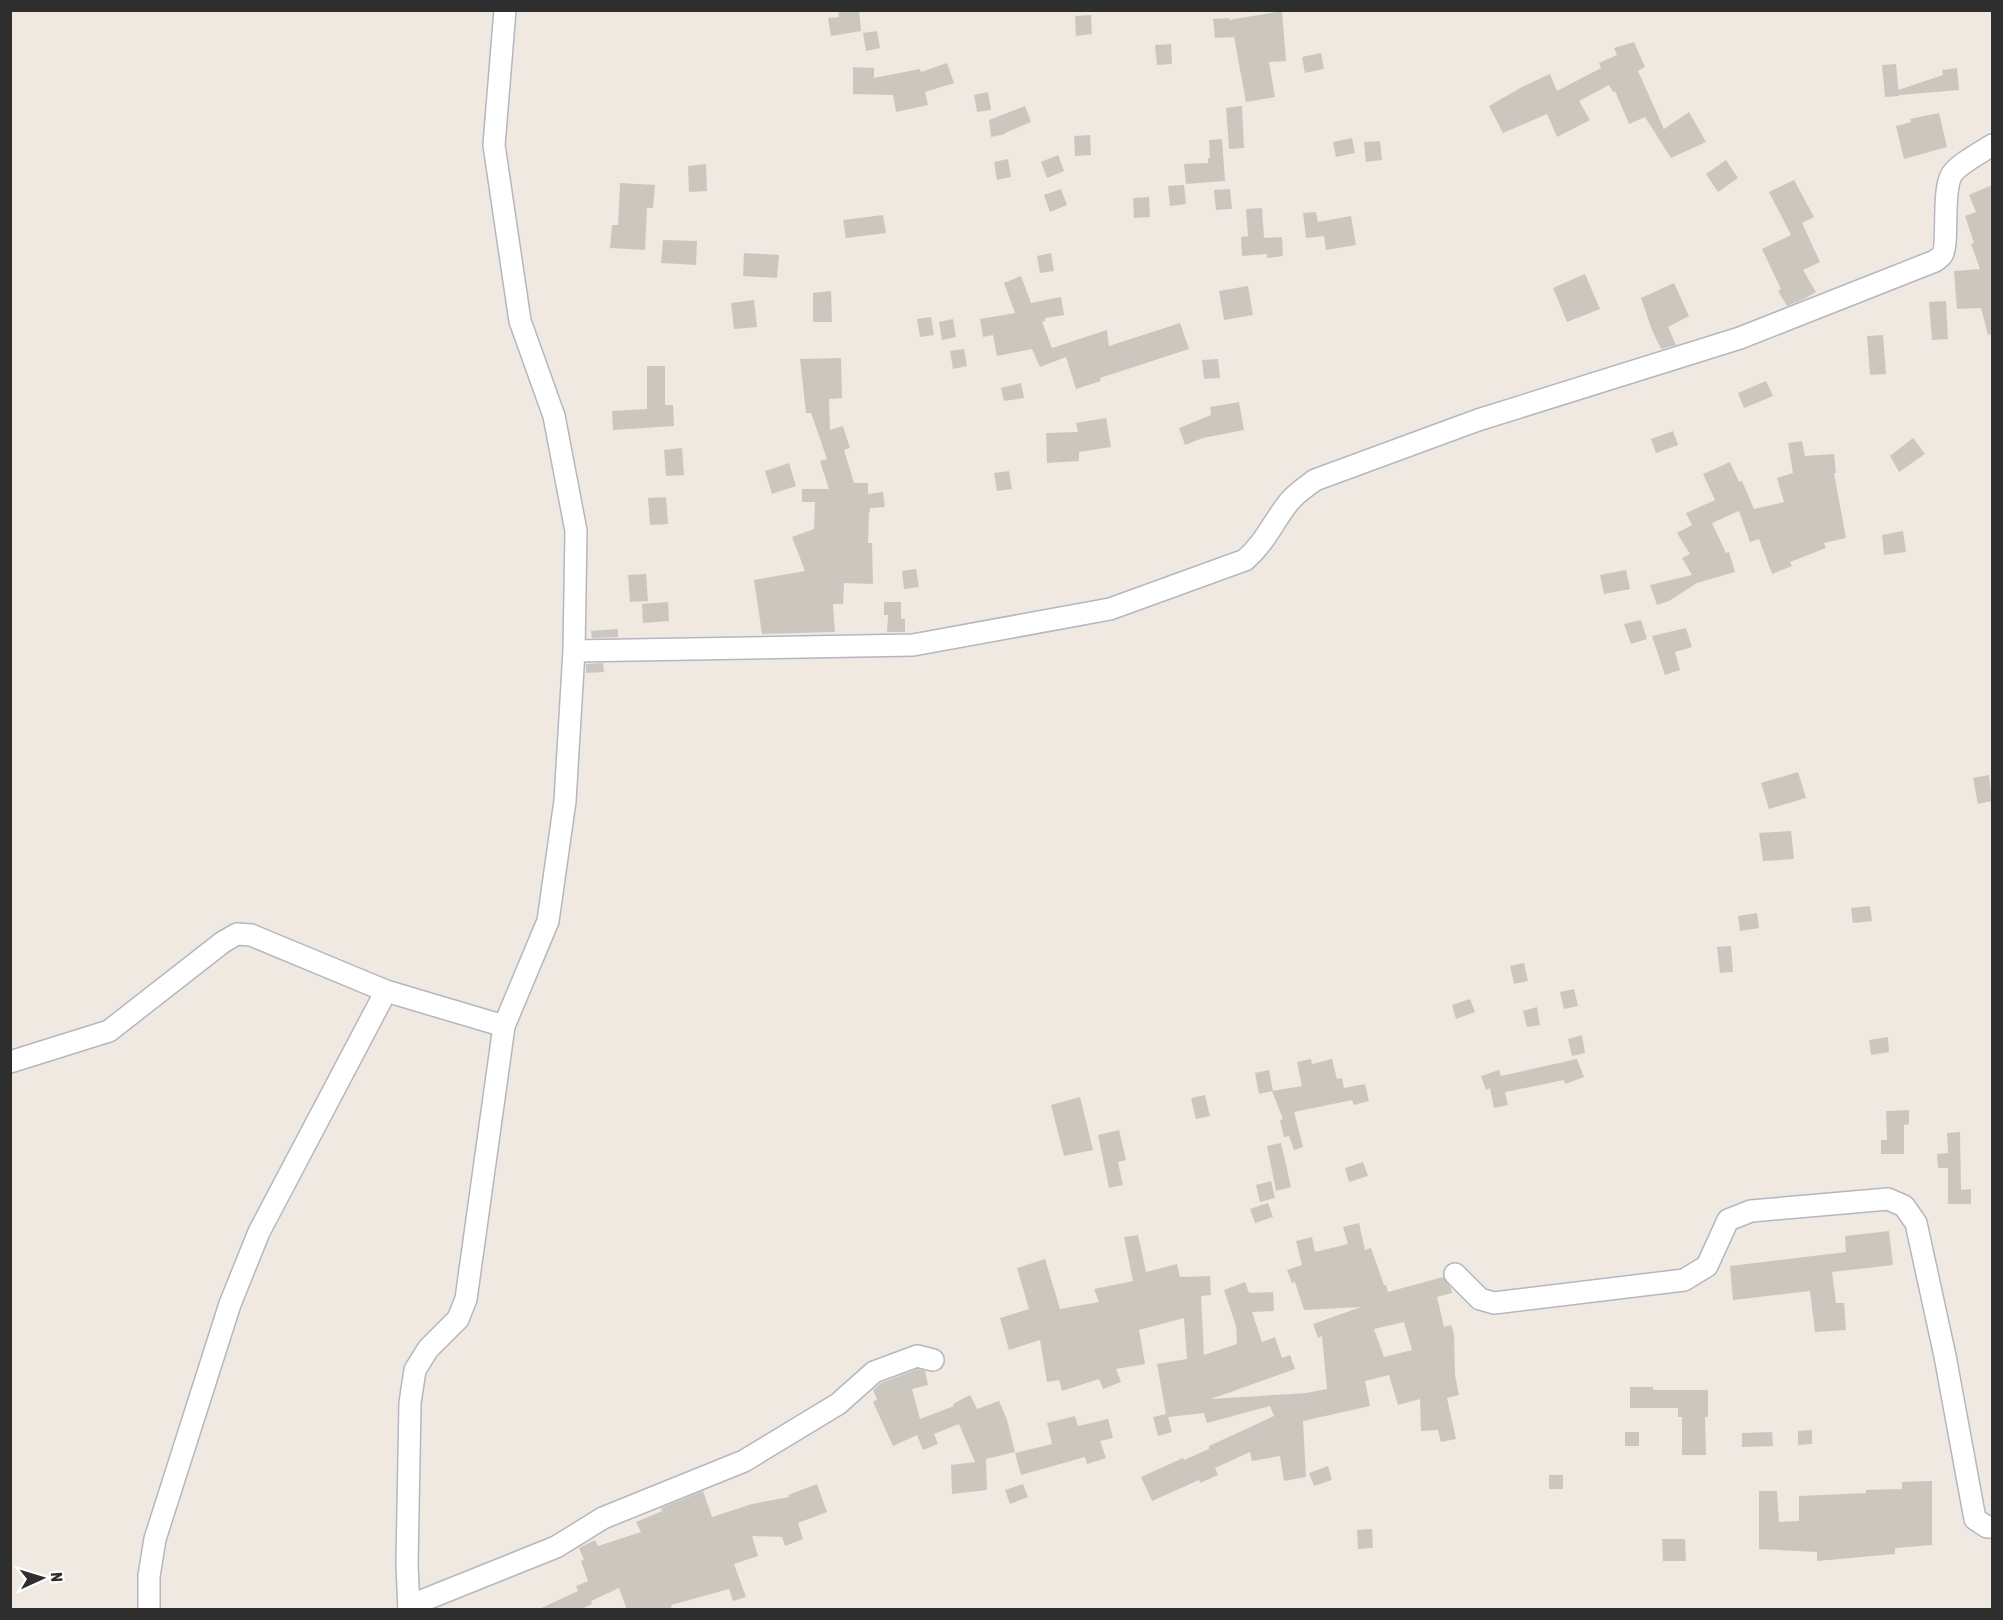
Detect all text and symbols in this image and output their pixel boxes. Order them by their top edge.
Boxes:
north arrow [12,1548,72,1608]
text: N [48,1572,66,1582]

